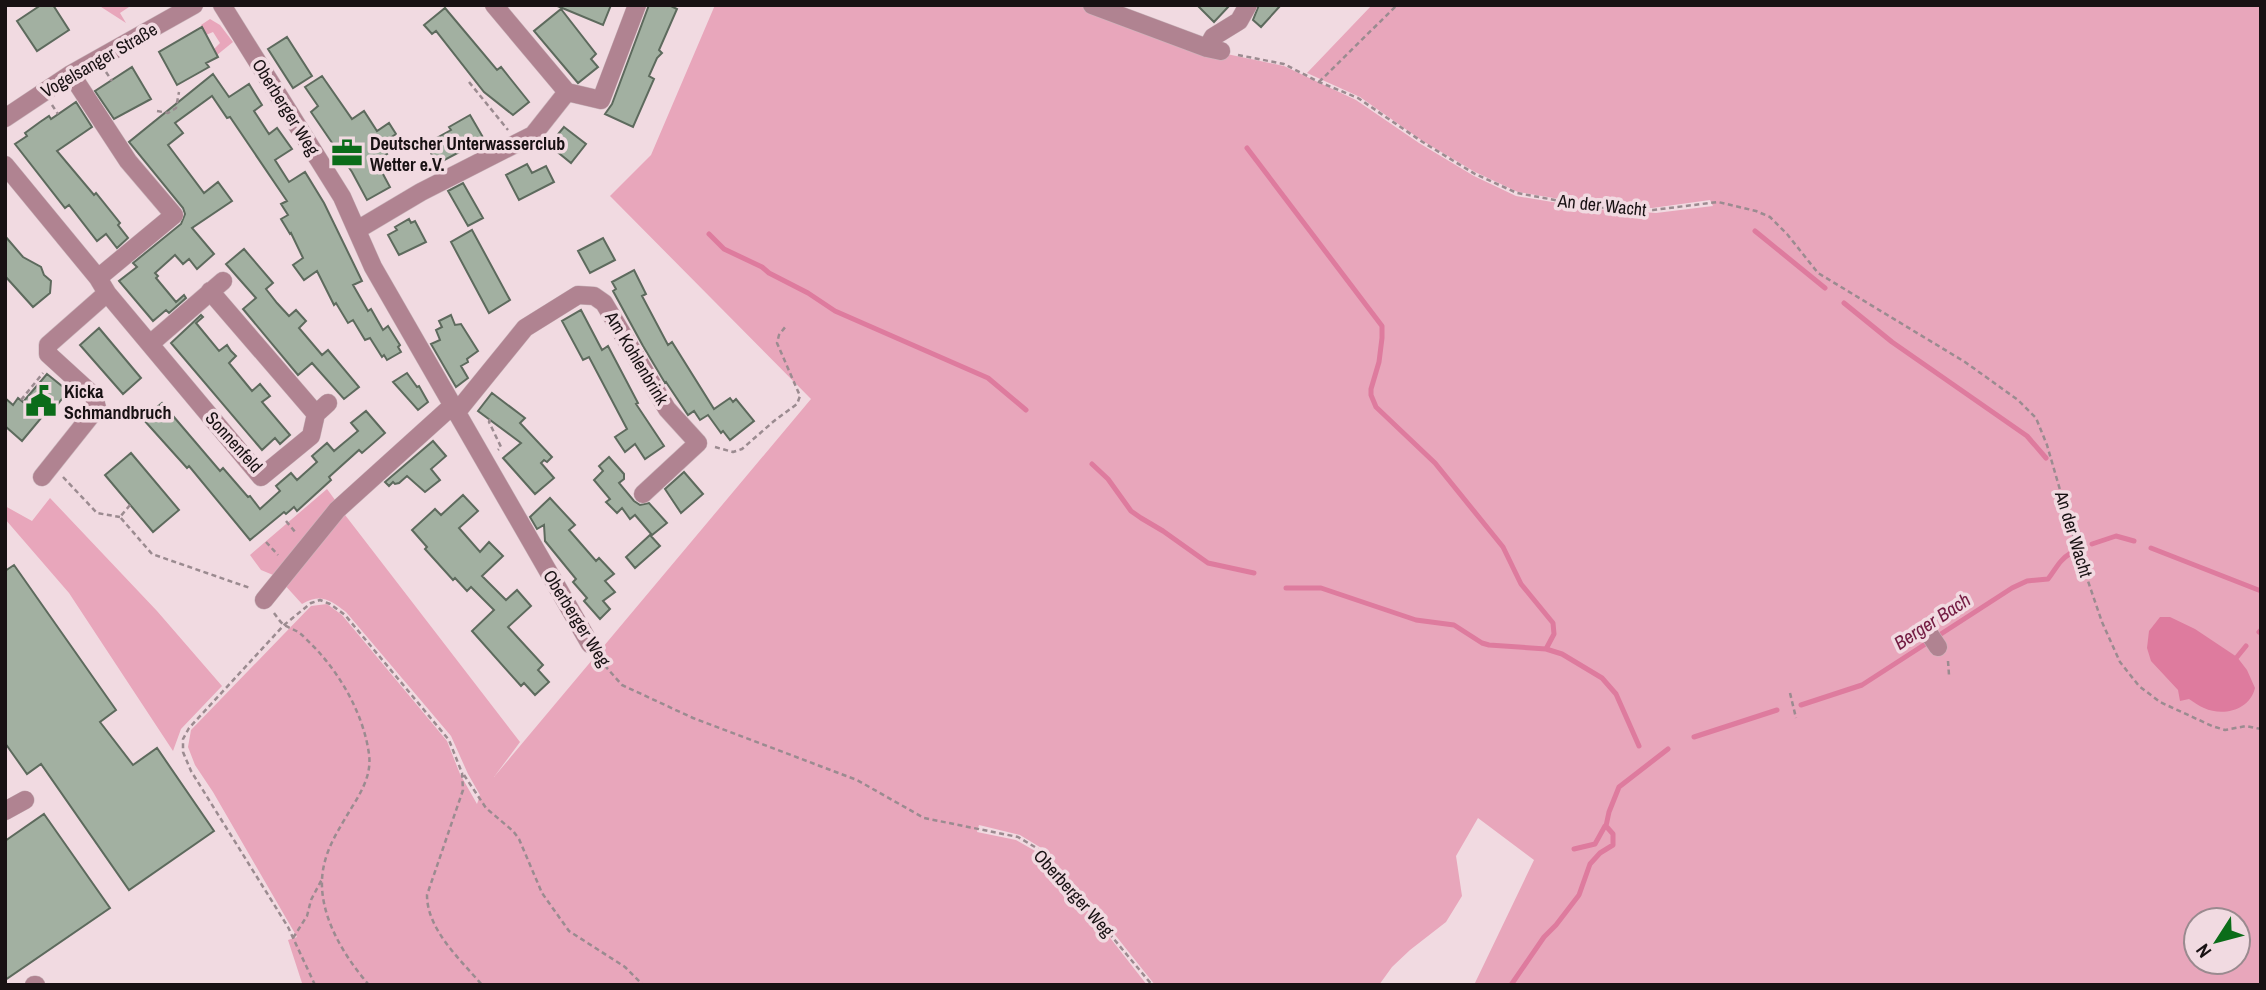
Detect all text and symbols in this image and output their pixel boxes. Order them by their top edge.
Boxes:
street label: Vogelsanger Straße [36,17,162,103]
street label: Oberberger Weg [246,54,326,161]
place label: Deutscher Unterwasserclub Wetter e.V. [370,131,565,177]
office icon: Deutscher Unterwasserclub Wetter e.V. [330,136,364,170]
street label: An der Wacht [1555,188,1648,222]
street label: Am Kohlenbrink [599,306,675,410]
place label: Kicka Schmandbruch [64,379,171,425]
public building icon: Kicka Schmandbruch [24,384,58,418]
street label: Sonnenfeld [200,406,268,478]
street label: An der Wacht [2049,487,2099,580]
street label: Oberberger Weg [537,565,617,672]
water label: Berger Bach [1889,587,1975,655]
street label: Oberberger Weg [1028,844,1121,943]
north arrow [2182,906,2252,976]
text: N [2189,939,2217,963]

